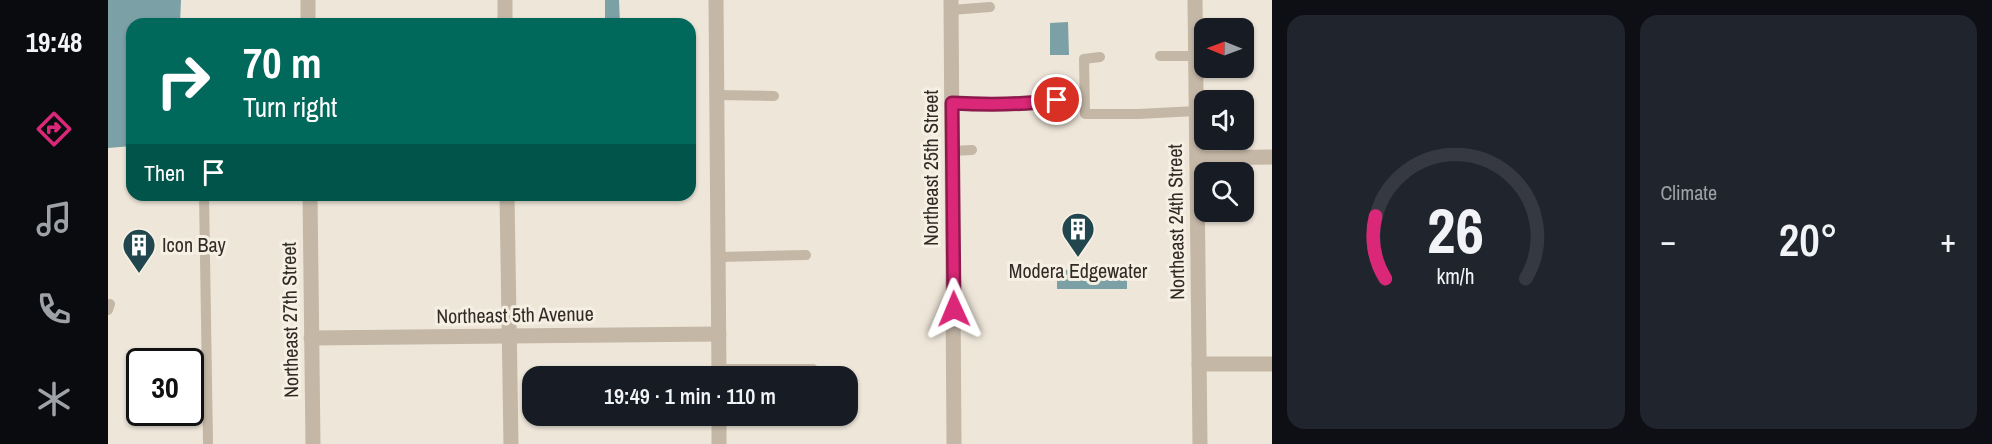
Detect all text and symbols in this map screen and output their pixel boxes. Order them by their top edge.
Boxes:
north arrow [1194,18,1254,78]
map controls [1194,18,1254,222]
text: 19:48 [26,24,82,60]
text: 70 m [243,35,322,91]
icon: right [144,42,222,120]
pin [1031,74,1082,125]
icon: arrive [1040,83,1073,116]
text: Turn right [243,89,337,125]
street label: Northeast 25th Street [917,90,944,246]
button: sound [1194,90,1254,150]
icon: directions [33,108,75,150]
street label: Northeast 24th Street [1161,143,1190,300]
icon: arrive [197,156,230,189]
text: Then [144,158,185,188]
button: search [1194,162,1254,222]
text: Climate [1661,179,1717,206]
text: 26 [1427,188,1484,272]
icon: music [33,198,75,240]
text: 20° [1779,209,1838,270]
building icon: Modera Edgewater [1060,211,1096,258]
text: − [1661,218,1676,262]
text: + [1940,218,1956,262]
building icon: Icon Bay [121,227,157,274]
place label: Icon Bay [162,231,227,258]
street label: Northeast 27th Street [275,241,304,398]
place label: Modera Edgewater [1009,257,1148,284]
text: km/h [1437,262,1475,291]
position arrow [922,277,986,341]
icon: phone [33,288,75,330]
street label: Northeast 5th Avenue [436,300,594,329]
speed limit sign: 30 [126,348,204,426]
icon: climate [33,378,75,420]
text: 19:49 · 1 min · 110 m [604,381,776,411]

